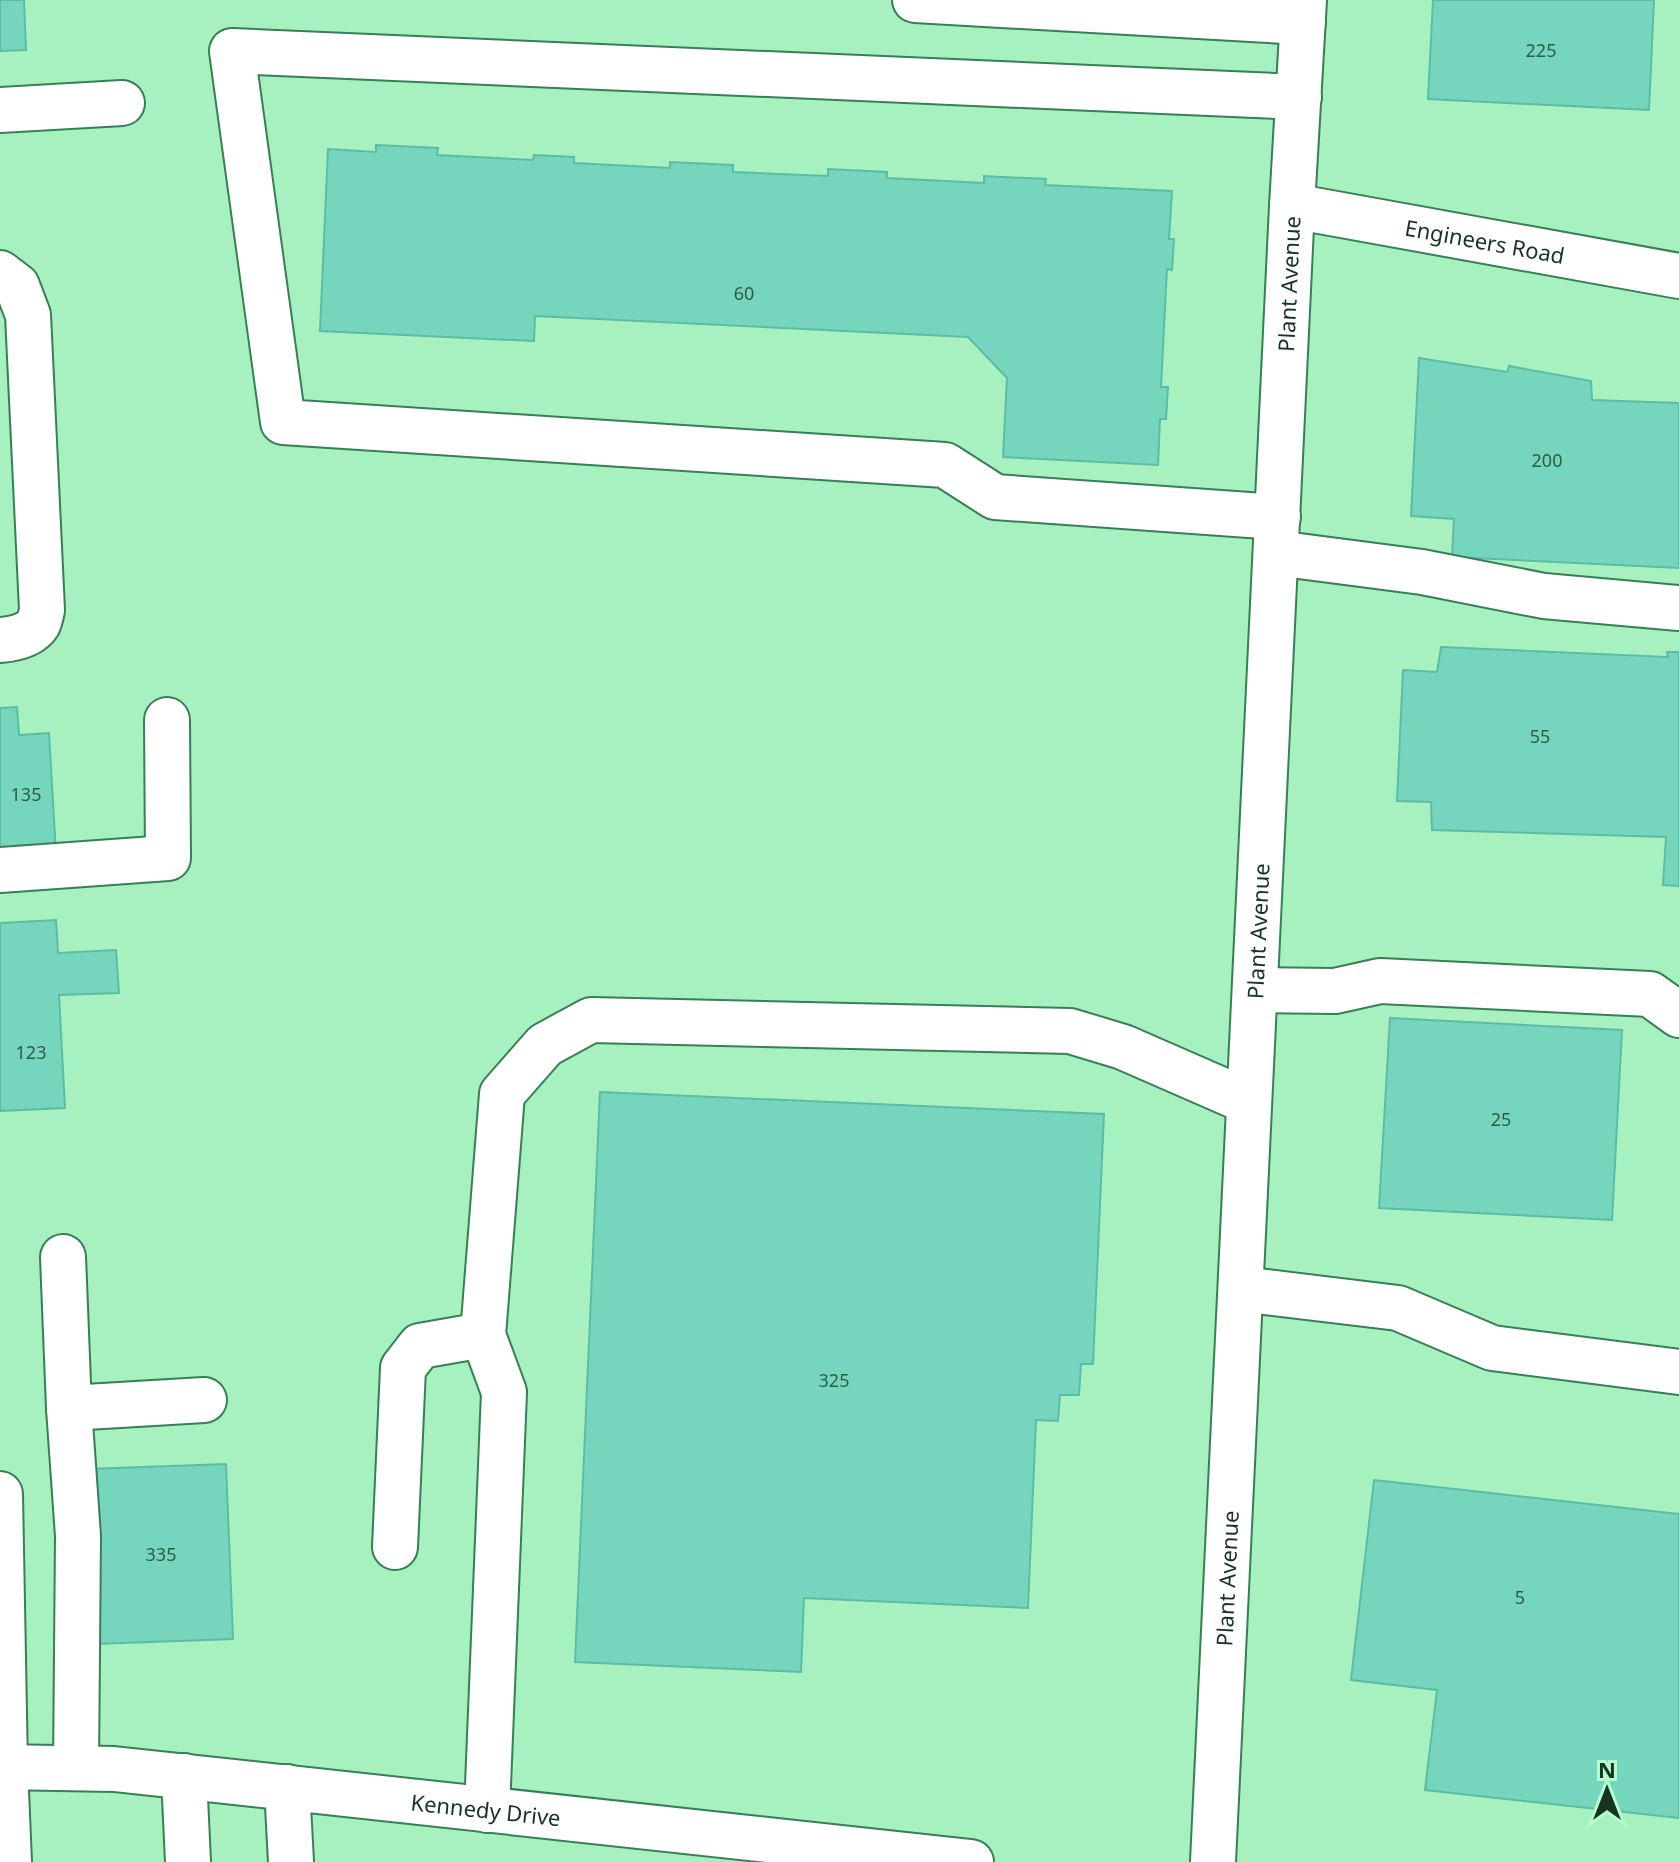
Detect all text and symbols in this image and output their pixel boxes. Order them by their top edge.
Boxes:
house number: 225 [1526,38,1556,62]
street label: Engineers Road [1403,212,1567,270]
street label: Plant Avenue [1270,215,1307,352]
house number: 60 [734,281,754,305]
house number: 200 [1532,448,1562,472]
house number: 55 [1530,724,1550,748]
house number: 135 [11,782,41,806]
street label: Plant Avenue [1239,862,1276,1000]
house number: 123 [16,1040,46,1064]
house number: 25 [1491,1107,1511,1131]
house number: 325 [819,1368,849,1392]
street label: Plant Avenue [1208,1510,1245,1647]
house number: 335 [146,1542,176,1566]
house number: 5 [1515,1585,1525,1609]
north arrow [1567,1750,1647,1830]
text: N [1598,1754,1616,1784]
street label: Kennedy Drive [409,1786,562,1832]

